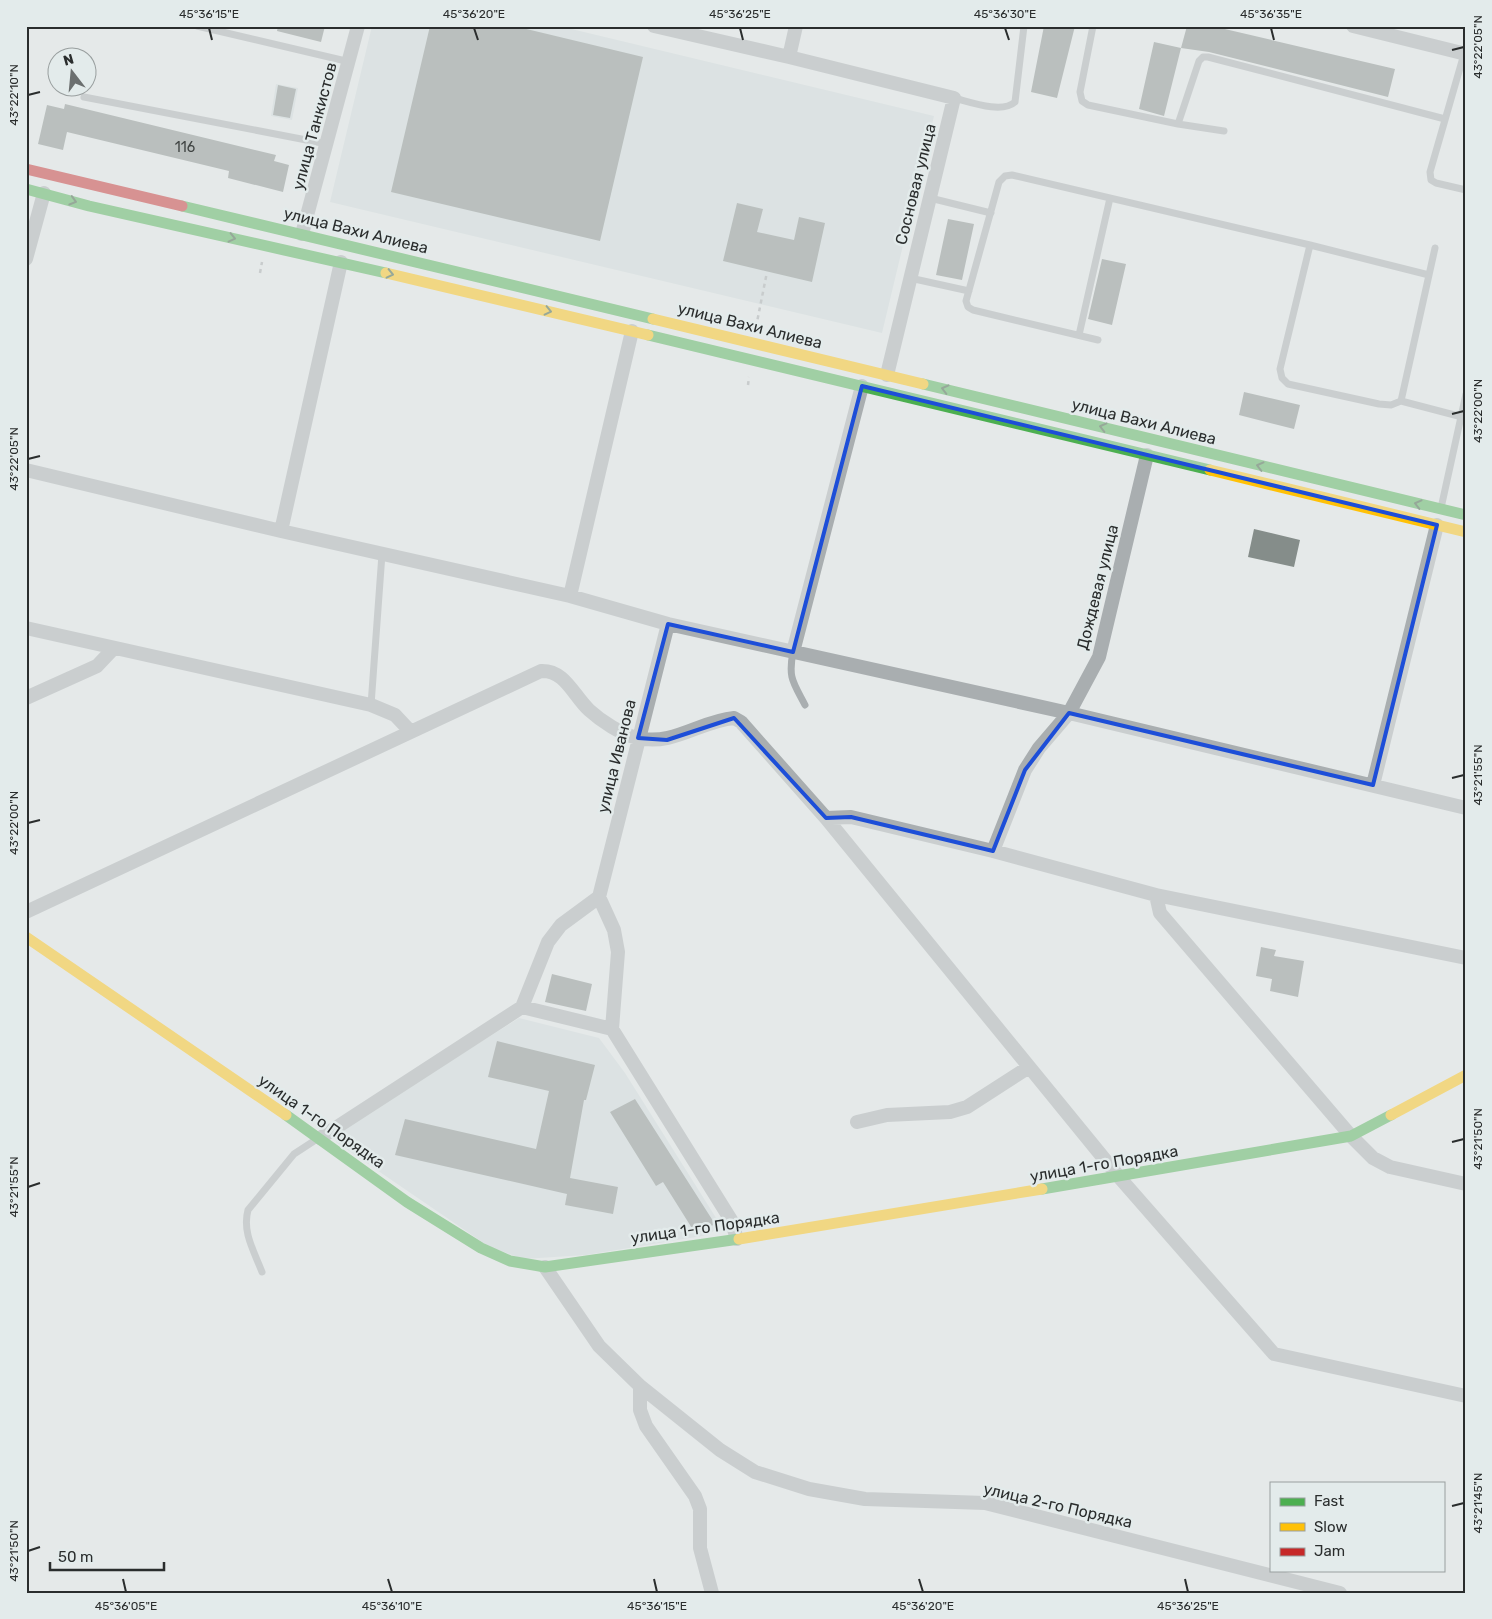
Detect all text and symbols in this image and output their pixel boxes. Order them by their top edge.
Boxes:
text: 45°36'15"E [179,7,239,21]
text: 45°36'20"E [443,7,505,21]
text: 45°36'25"E [709,7,771,21]
text: 45°36'30"E [974,7,1036,21]
text: 45°36'35"E [1240,7,1302,21]
text: 43°22'05"N [1471,15,1485,79]
north arrow [48,48,98,98]
text: N [61,50,76,70]
street label: улица Танкистов [288,60,341,192]
text: 43°22'10"N [7,64,21,126]
street label: Сосновая улица [891,122,940,247]
house number: 116 [175,139,195,156]
one-way arrow [69,196,77,206]
street label: улица Вахи Алиева [282,203,430,258]
one-way arrow [227,232,236,243]
one-way arrow [386,268,394,278]
street label: улица Вахи Алиева [676,298,824,353]
one-way arrow [544,305,553,316]
text: 43°22'00"N [1471,379,1485,443]
one-way arrow [940,384,949,395]
street label: улица Вахи Алиева [1070,394,1218,449]
one-way arrow [1098,422,1107,433]
text: 43°22'05"N [7,427,21,491]
one-way arrow [1256,461,1265,472]
one-way arrow [1414,499,1423,510]
street label: Дождевая улица [1073,523,1122,652]
street label: улица Иванова [593,697,640,815]
text: 43°21'55"N [1471,744,1485,806]
text: 43°22'00"N [7,791,21,855]
street label: улица 1-го Порядка [255,1071,389,1172]
text: 43°21'50"N [1471,1108,1485,1170]
street label: улица 1-го Порядка [1028,1141,1180,1186]
text: 43°21'55"N [7,1156,21,1218]
street label: улица 1-го Порядка [629,1208,781,1247]
text: 43°21'45"N [1471,1473,1485,1533]
street label: улица 2-го Порядка [982,1479,1134,1532]
legend [1270,1482,1444,1572]
text: Fast [1314,1492,1344,1510]
text: Slow [1314,1518,1347,1536]
text: 43°21'50"N [7,1520,21,1582]
scale bar [50,1539,164,1571]
text: Jam [1314,1542,1345,1560]
text: 50 m [58,1548,93,1566]
text: 45°36'05"E [95,1599,157,1613]
text: 45°36'10"E [362,1599,422,1613]
text: 45°36'15"E [627,1599,687,1613]
text: 45°36'20"E [892,1599,954,1613]
text: 45°36'25"E [1157,1599,1219,1613]

